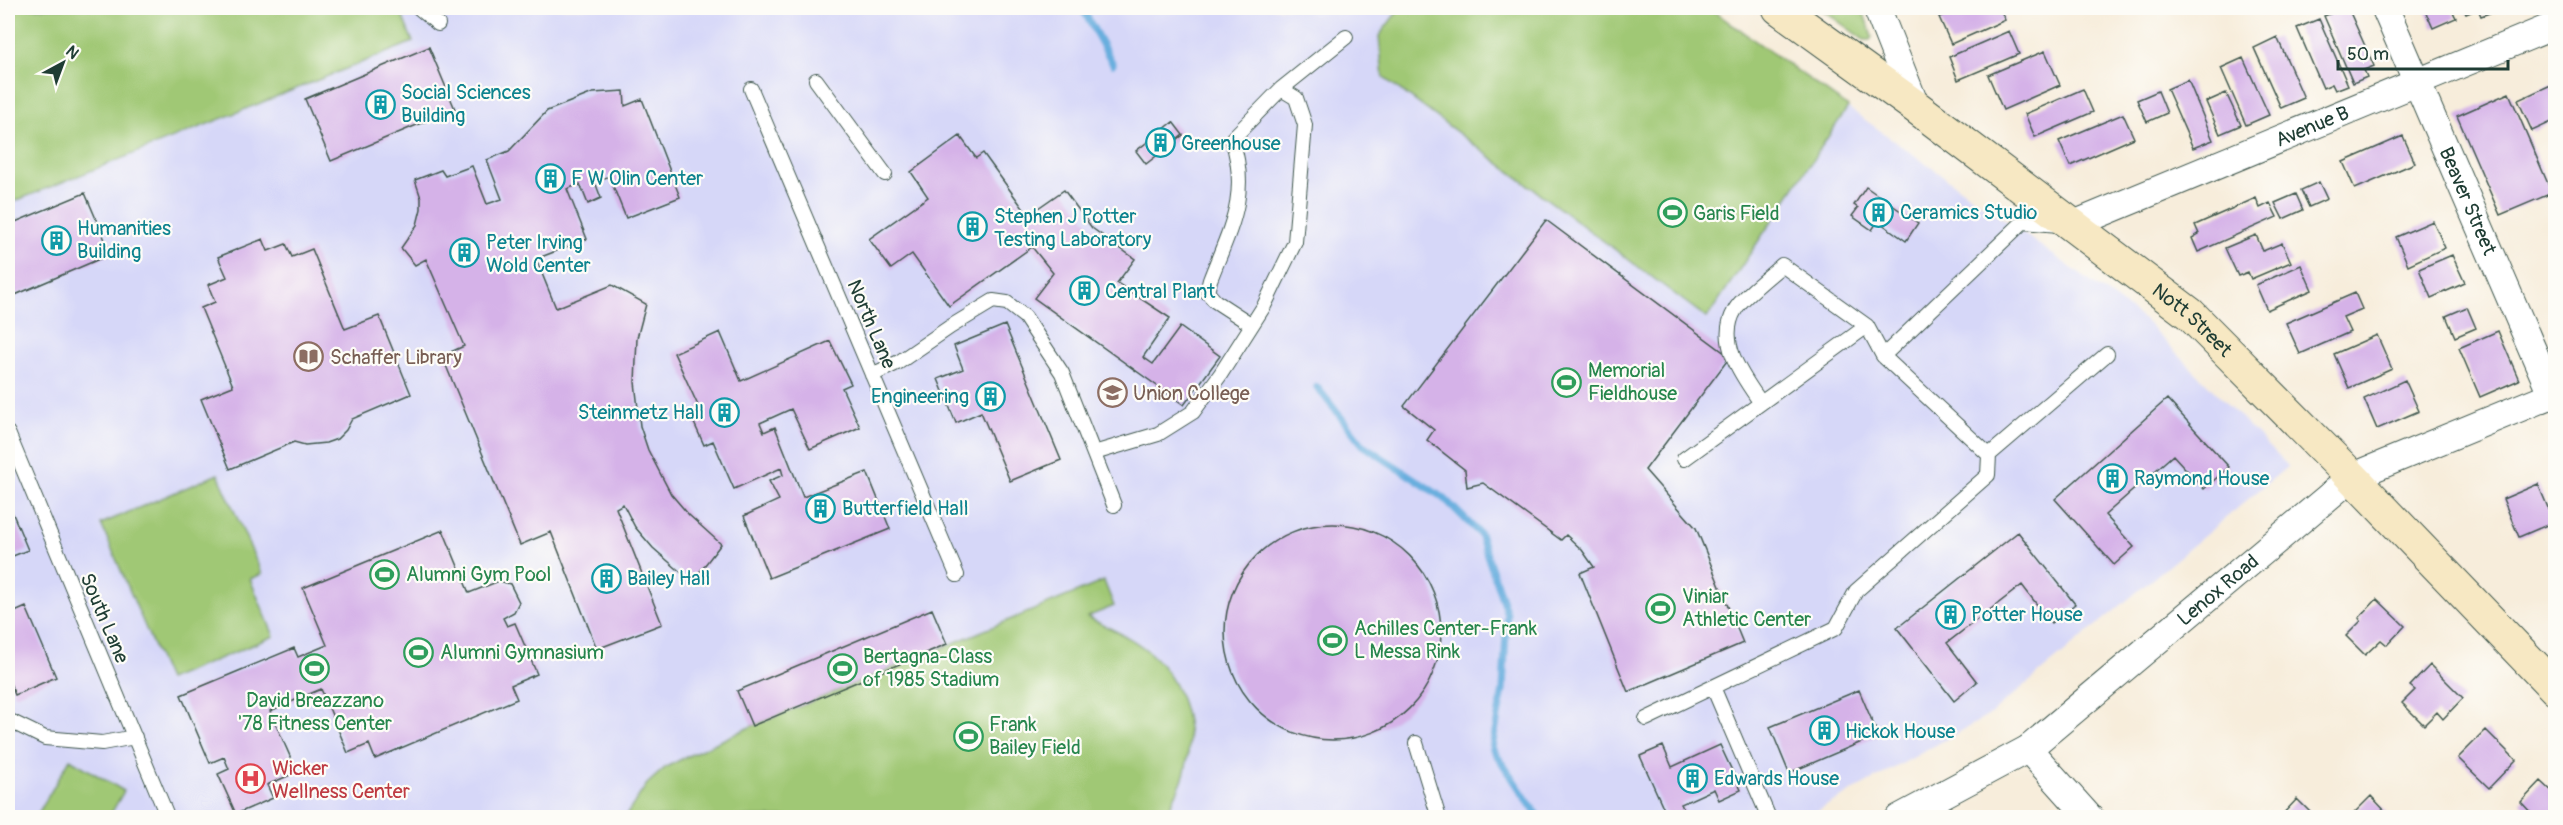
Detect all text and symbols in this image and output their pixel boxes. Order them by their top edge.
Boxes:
north arrow [33,33,93,93]
scale bar [2338,33,2508,71]
text: N [62,41,83,64]
text: 50 m [2347,43,2389,66]
place label: Social Sciences Building [401,80,531,128]
building icon: Social Sciences Building [364,88,396,120]
street label: Avenue B [2272,100,2353,153]
building icon: Greenhouse [1144,127,1176,159]
place label: Greenhouse [1181,131,1281,156]
street label: Beaver Street [2433,143,2502,260]
building icon: F W Olin Center [534,162,566,194]
place label: F W Olin Center [571,166,703,191]
building icon: Ceramics Studio [1863,196,1895,228]
sports icon: Garis Field [1656,197,1688,229]
place label: Ceramics Studio [1900,200,2038,225]
place label: Garis Field [1693,201,1780,226]
place label: Stephen J Potter Testing Laboratory [994,204,1152,252]
building icon: Stephen J Potter Testing Laboratory [957,211,989,243]
place label: Humanities Building [77,216,171,264]
building icon: Humanities Building [40,224,72,256]
place label: Peter Irving Wold Center [486,230,591,278]
building icon: Peter Irving Wold Center [449,237,481,269]
building icon: Central Plant [1068,275,1100,307]
street label: North Lane [842,276,902,373]
street label: Nott Street [2147,278,2238,363]
place label: Central Plant [1105,279,1216,304]
library icon: Schaffer Library [293,341,325,373]
place label: Schaffer Library [330,345,462,370]
place label: Memorial Fieldhouse [1588,358,1677,406]
sports icon: Memorial Fieldhouse [1551,366,1583,398]
school or university icon: Union College [1096,377,1128,409]
building icon: Engineering [974,380,1006,412]
place label: Union College [1133,381,1250,406]
place label: Engineering [871,384,969,409]
building icon: Steinmetz Hall [709,396,741,428]
place label: Steinmetz Hall [578,400,704,425]
building icon: Raymond House [2097,462,2129,494]
place label: Raymond House [2134,466,2270,491]
building icon: Butterfield Hall [805,492,837,524]
place label: Butterfield Hall [842,496,968,521]
street label: Lenox Road [2172,549,2264,631]
sports icon: Alumni Gym Pool [369,558,401,590]
place label: Alumni Gym Pool [406,562,551,587]
building icon: Bailey Hall [590,562,622,594]
place label: Bailey Hall [627,566,710,591]
street label: South Lane [74,569,135,667]
place label: Viniar Athletic Center [1682,584,1811,632]
sports icon: Viniar Athletic Center [1645,592,1677,624]
building icon: Potter House [1934,598,1966,630]
place label: Potter House [1971,602,2083,627]
place label: Achilles Center-Frank L Messa Rink [1354,616,1538,664]
sports icon: Achilles Center-Frank L Messa Rink [1317,624,1349,656]
sports icon: Alumni Gymnasium [403,636,435,668]
place label: Alumni Gymnasium [440,640,604,665]
place label: Bertagna-Class of 1985 Stadium [863,644,999,692]
sports icon: Bertagna-Class of 1985 Stadium [826,652,858,684]
sports icon: David Breazzano '78 Fitness Center [299,653,331,685]
place label: David Breazzano '78 Fitness Center [238,688,392,736]
place label: Frank Bailey Field [989,712,1081,760]
building icon: Hickok House [1808,715,1840,747]
place label: Hickok House [1845,719,1956,744]
sports icon: Frank Bailey Field [952,720,984,752]
place label: Wicker Wellness Center [272,756,410,804]
building icon: Edwards House [1677,762,1709,794]
hospital icon: Wicker Wellness Center [235,763,267,795]
place label: Edwards House [1714,766,1839,791]

